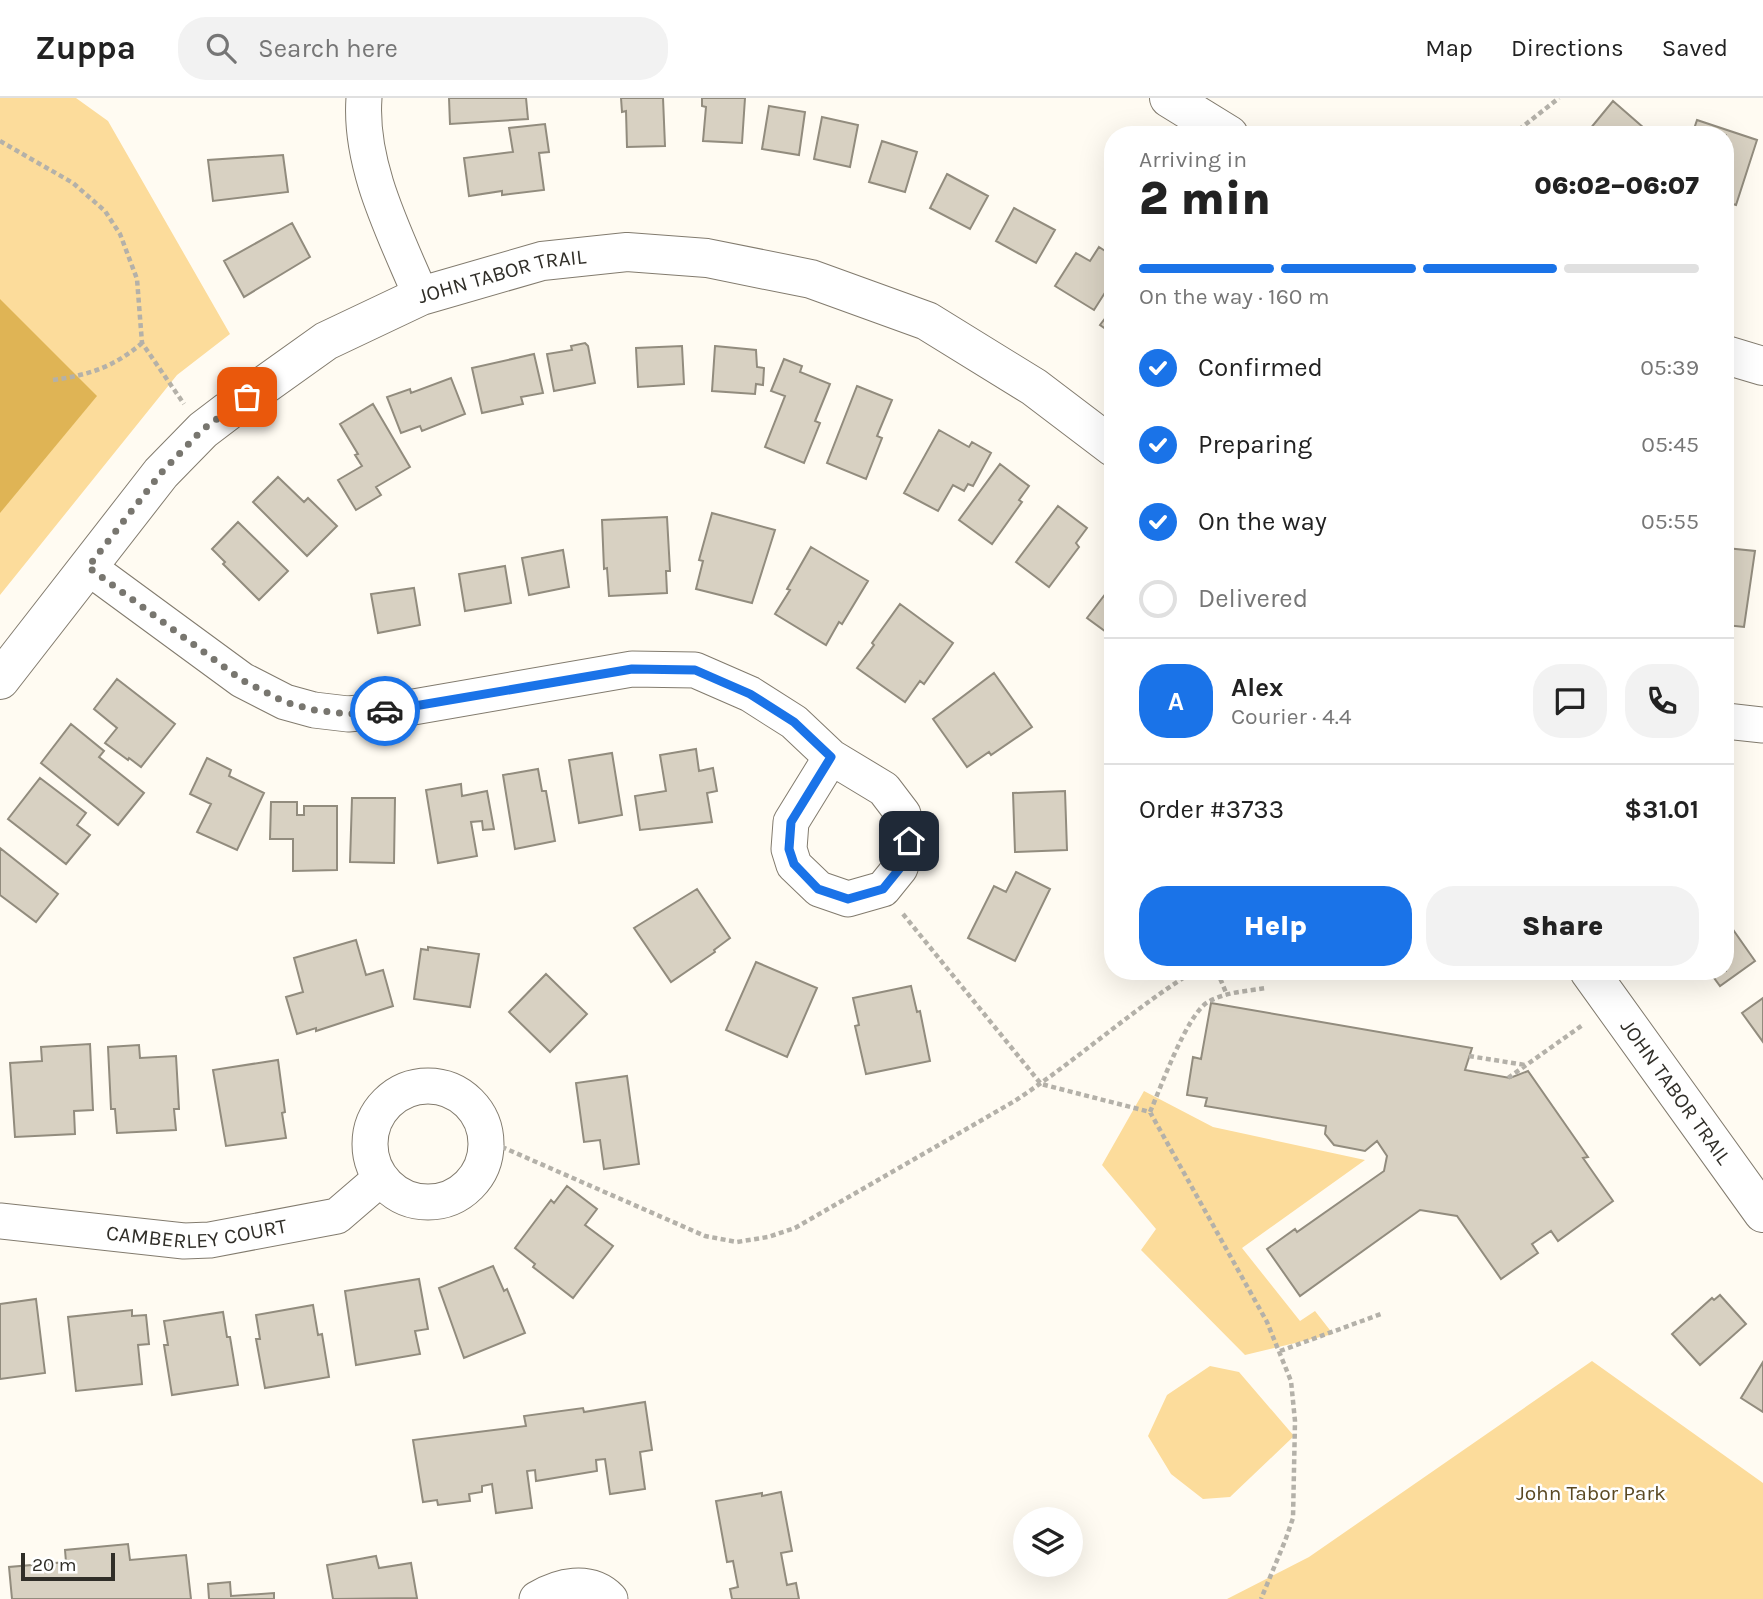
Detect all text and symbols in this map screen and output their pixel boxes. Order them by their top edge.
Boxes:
search box [178,17,668,80]
text: Zuppa [35,29,136,67]
icon: search [202,29,240,67]
text: Search here [258,33,398,64]
text: Map [1425,34,1473,62]
text: Directions [1511,34,1624,62]
text: Saved [1662,34,1728,62]
text: Arriving in [1139,146,1247,173]
text: 06:02–06:07 [1534,170,1699,201]
text: 2 min [1139,172,1271,226]
street label: JOHN TABOR TRAIL [415,244,587,308]
text: On the way · 160 m [1139,283,1329,310]
icon: check [1139,349,1177,387]
text: Confirmed [1198,352,1323,383]
text: 05:39 [1640,354,1699,381]
pin [217,367,277,427]
icon: bag [228,378,266,416]
icon: check [1139,426,1177,464]
text: Preparing [1198,429,1312,460]
text: 05:45 [1641,431,1699,458]
icon: check [1139,503,1177,541]
text: On the way [1198,506,1327,537]
text: 05:55 [1641,508,1699,535]
text: Delivered [1198,583,1308,614]
button: chat [1533,664,1607,738]
button: phone [1625,664,1699,738]
text: Alex [1231,672,1283,703]
courier [350,676,420,746]
text: A [1168,686,1184,717]
icon: car [366,692,404,730]
text: Courier · 4.4 [1231,703,1352,730]
text: Order #3733 [1139,794,1284,825]
text: $31.01 [1624,794,1699,825]
pin [879,811,939,871]
icon: home [890,822,928,860]
button: Help [1139,886,1412,966]
button: Share [1426,886,1699,966]
street label: JOHN TABOR TRAIL [1616,1015,1736,1169]
street label: CAMBERLEY COURT [105,1214,289,1253]
park label: John Tabor Park [1516,1481,1666,1505]
map controls [1013,1507,1083,1577]
button: layers [1013,1507,1083,1577]
scale bar [21,1550,116,1582]
text: 20 m [32,1554,77,1576]

